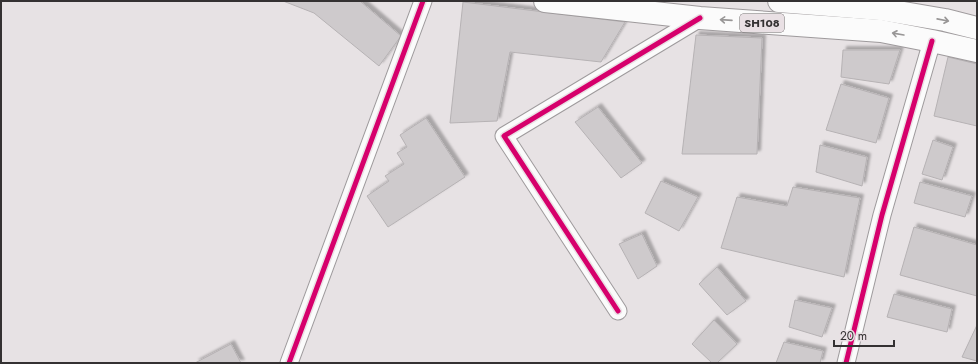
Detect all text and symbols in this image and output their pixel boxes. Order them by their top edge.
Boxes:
road number: SH108 [740,14,784,32]
one-way arrow [720,16,733,23]
one-way arrow [936,17,949,25]
one-way arrow [892,30,905,38]
scale bar [834,322,894,348]
text: 20 m [840,327,867,345]

